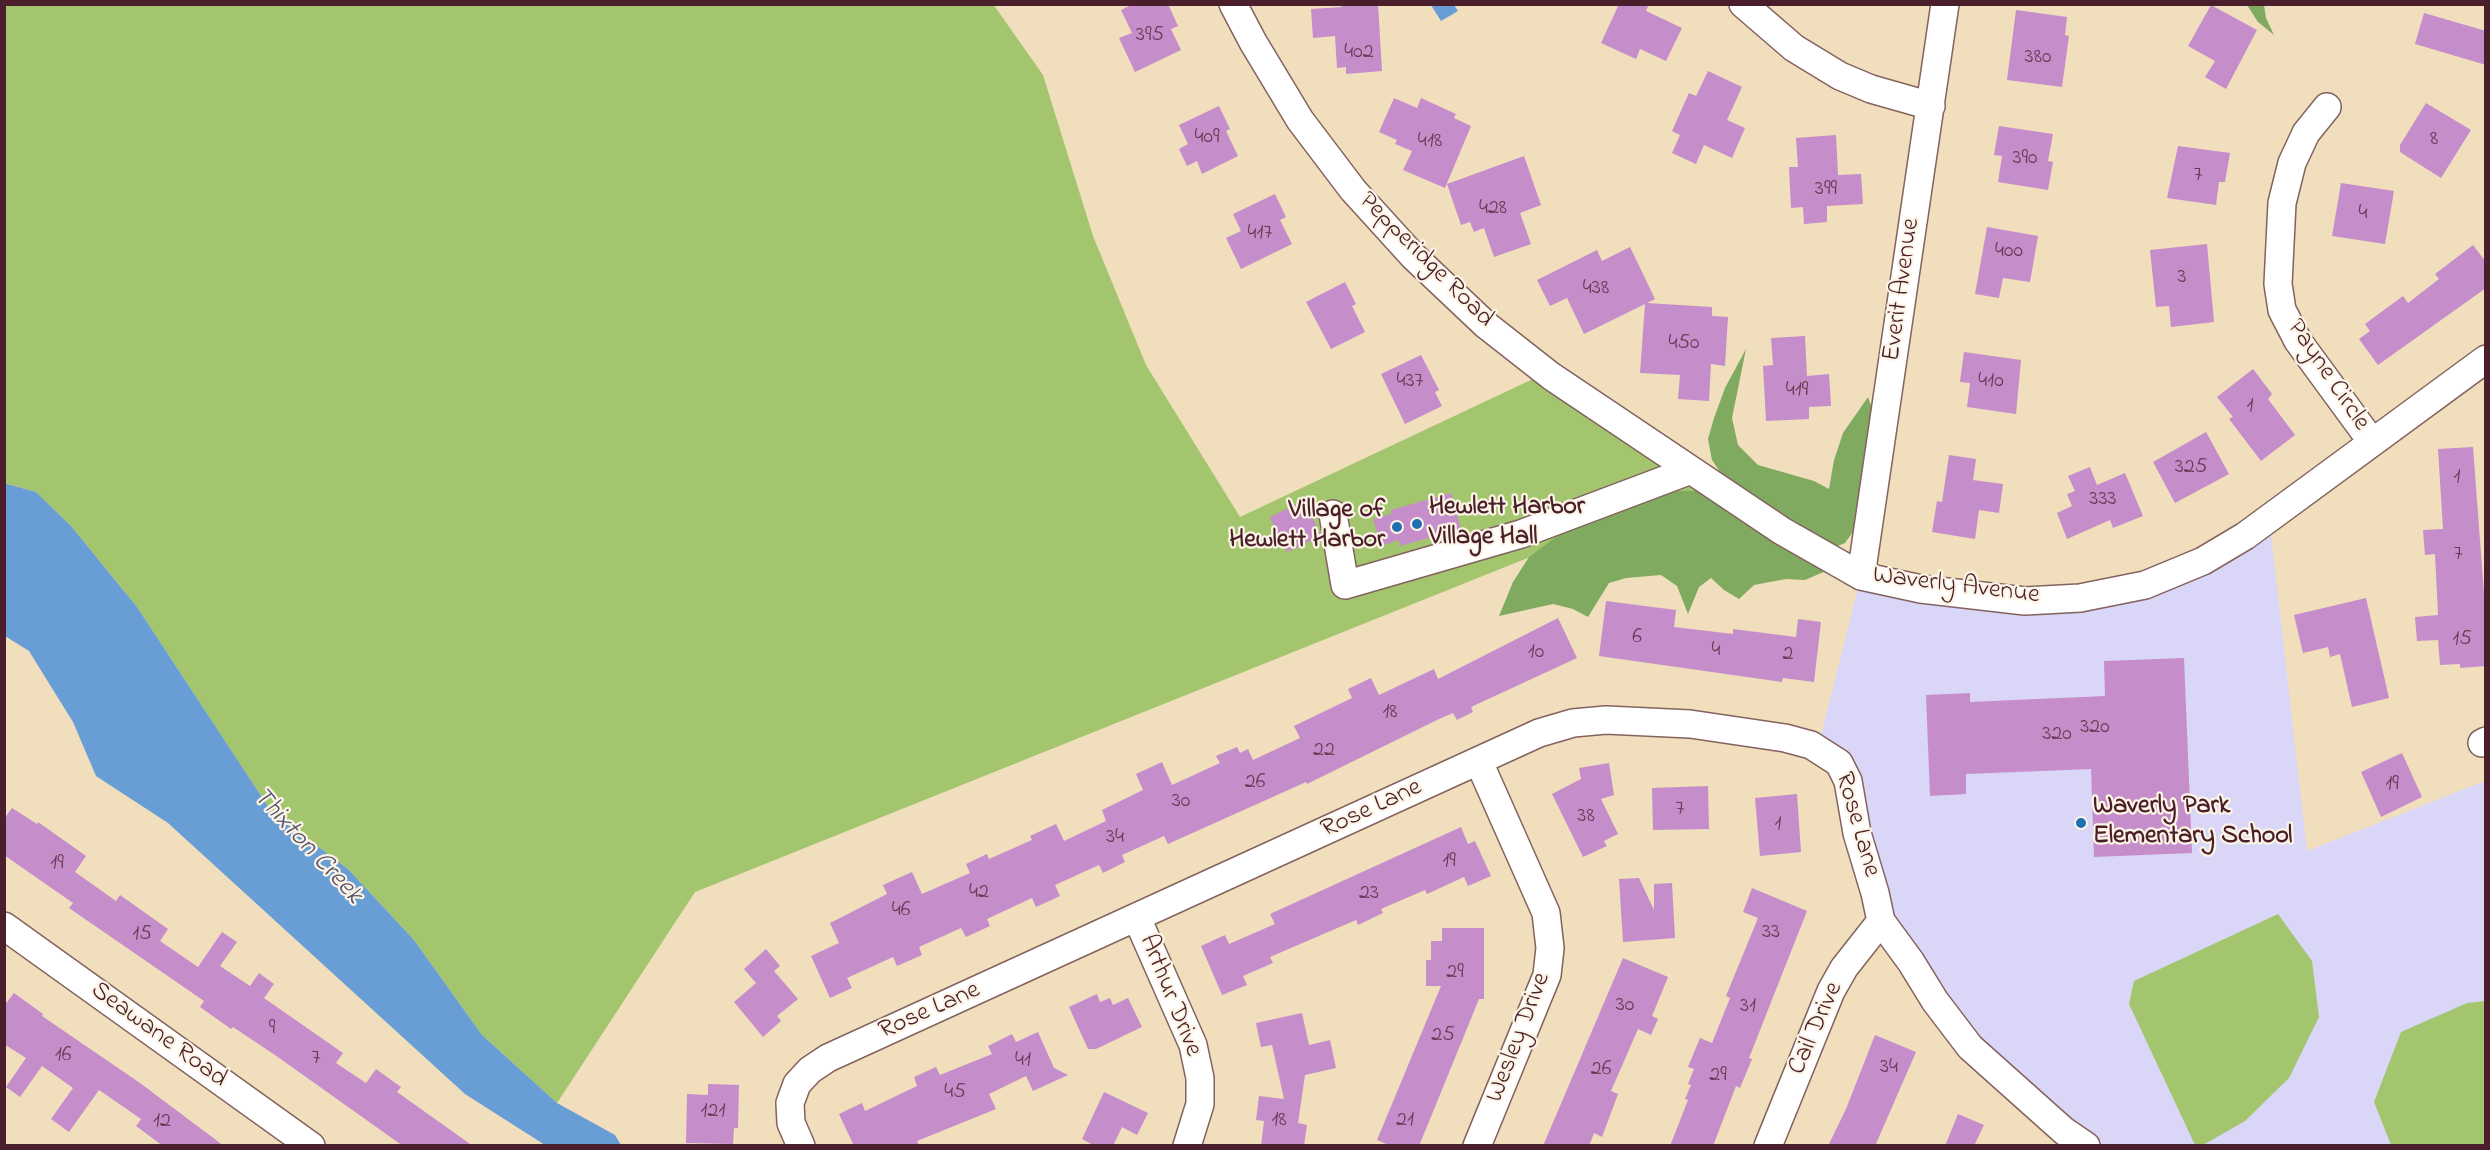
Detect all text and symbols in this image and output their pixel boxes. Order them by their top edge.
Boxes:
house number: 395 [1136,23,1164,49]
house number: 402 [1344,40,1374,66]
house number: 380 [2025,45,2051,71]
house number: 409 [1194,125,1220,151]
house number: 8 [2430,127,2438,153]
house number: 418 [1418,129,1442,155]
house number: 390 [2012,146,2038,172]
house number: 7 [2193,163,2203,189]
house number: 399 [1815,177,1837,203]
street label: Pepperidge Road [1351,187,1499,335]
house number: 428 [1479,196,1507,222]
house number: 4 [2358,201,2368,227]
street label: Everit Avenue [1878,217,1928,363]
house number: 417 [1247,221,1273,247]
house number: 400 [1995,239,2023,265]
house number: 3 [2177,265,2187,291]
house number: 438 [1583,276,1609,302]
street label: Payne Circle [2278,314,2376,438]
house number: 450 [1668,331,1700,357]
house number: 437 [1396,369,1424,395]
house number: 410 [1978,369,2004,395]
house number: 419 [1786,378,1808,404]
house number: 1 [2247,394,2253,420]
house number: 325 [2175,455,2207,481]
house number: 1 [2454,465,2460,491]
house number: 333 [2089,487,2117,513]
place label: Hewlett Harbor Village Hall [1429,493,1585,554]
place label: Village of Hewlett Harbor [1229,496,1385,558]
marker: Hewlett Harbor Village Hall [1410,517,1424,531]
marker: Village of Hewlett Harbor [1390,520,1404,534]
house number: 7 [2453,542,2463,568]
street label: Waverly Avenue [1871,561,2041,613]
house number: 6 [1632,625,1642,651]
house number: 15 [2452,627,2472,653]
house number: 4 [1711,638,1721,664]
house number: 10 [1528,640,1544,666]
house number: 2 [1783,642,1793,668]
house number: 18 [1382,700,1398,726]
house number: 320 [2080,715,2110,741]
house number: 320 [2042,722,2072,748]
house number: 22 [1313,738,1335,764]
street label: Rose Lane [1826,769,1886,881]
house number: 26 [1245,770,1265,796]
house number: 19 [2385,772,2399,798]
street label: Rose Lane [1317,773,1427,847]
water label: Thixton Creek [244,782,368,912]
house number: 30 [1172,789,1190,815]
place label: Waverly Park Elementary School [2093,792,2292,854]
house number: 7 [1675,797,1685,823]
house number: 38 [1577,804,1595,830]
house number: 1 [1775,812,1781,838]
marker: Waverly Park Elementary School [2074,816,2088,830]
house number: 34 [1106,825,1124,851]
house number: 19 [1442,849,1456,875]
house number: 19 [50,851,64,877]
house number: 42 [969,880,989,906]
house number: 23 [1359,881,1379,907]
house number: 46 [892,898,910,924]
house number: 33 [1762,920,1780,946]
house number: 15 [132,922,152,948]
street label: Arthur Drive [1130,930,1208,1062]
house number: 29 [1446,960,1464,986]
street label: Wesley Drive [1481,969,1559,1107]
street label: Seawane Road [84,976,232,1096]
street label: Rose Lane [875,976,985,1048]
street label: Cail Drive [1783,978,1851,1080]
house number: 30 [1616,993,1634,1019]
house number: 31 [1740,994,1756,1020]
house number: 9 [269,1016,275,1042]
house number: 25 [1431,1023,1455,1049]
house number: 16 [55,1043,71,1069]
house number: 7 [311,1046,321,1072]
house number: 41 [1015,1048,1031,1074]
house number: 34 [1880,1055,1898,1081]
house number: 26 [1591,1057,1611,1083]
house number: 29 [1709,1063,1727,1089]
house number: 45 [944,1080,966,1106]
house number: 121 [701,1099,725,1125]
house number: 18 [1271,1108,1287,1134]
house number: 21 [1396,1108,1414,1134]
house number: 12 [153,1109,171,1135]

